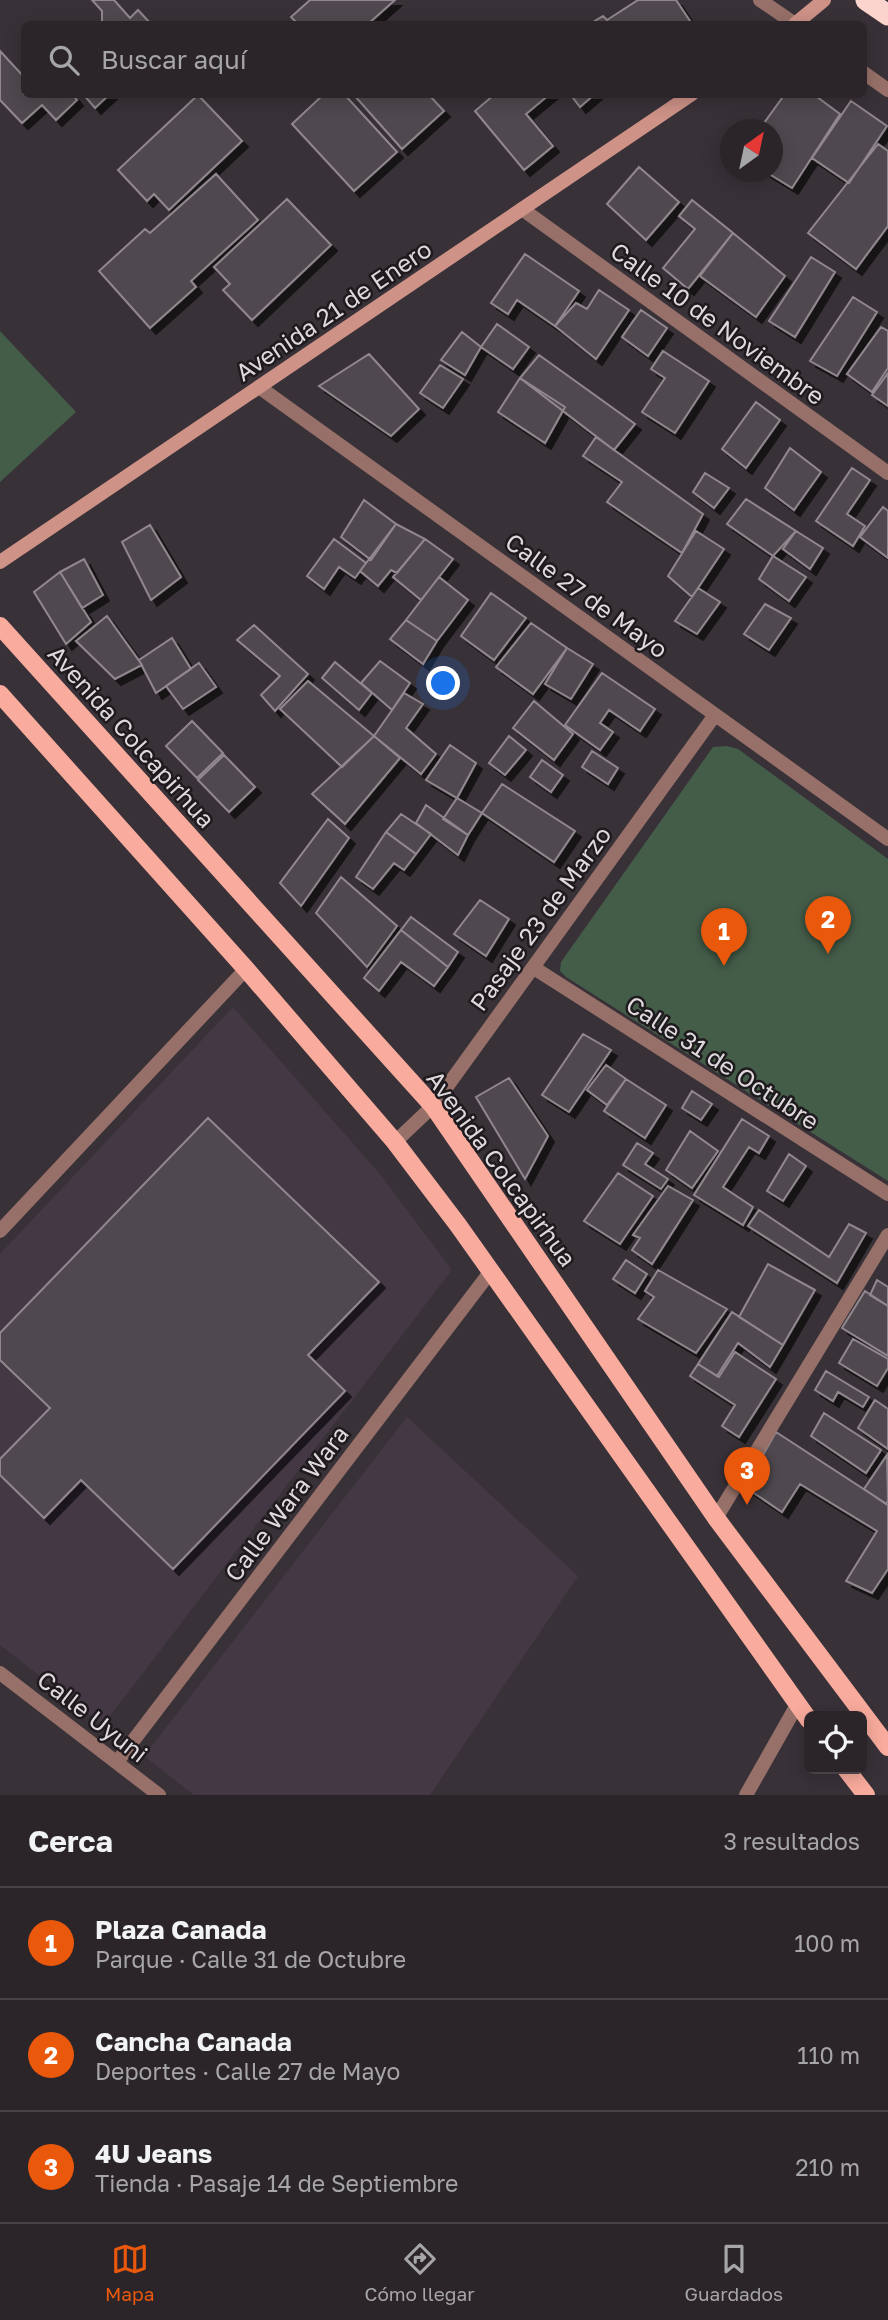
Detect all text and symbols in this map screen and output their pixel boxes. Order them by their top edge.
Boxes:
search box [21,21,867,98]
icon: search [45,41,83,79]
text: Buscar aquí [101,44,247,75]
north arrow [720,119,783,182]
street label: Avenida 21 de Enero [230,234,436,386]
street label: Calle 10 de Noviembre [605,236,831,410]
street label: Calle 27 de Mayo [500,526,674,664]
street label: Avenida Colcapirhua [43,639,221,833]
your location [426,666,460,700]
street label: Pasaje 23 de Marzo [463,820,617,1016]
pin: 2 [805,896,851,954]
pin: 1 [701,908,747,966]
street label: Calle 31 de Octubre [621,989,825,1135]
street label: Avenida Colcapirhua [421,1064,583,1272]
street label: Calle Wara Wara [218,1419,354,1587]
pin: 3 [724,1447,770,1505]
street label: Calle Uyuni [32,1664,154,1768]
map controls [804,1711,867,1774]
button: locate [804,1711,867,1774]
text: Cerca [28,1823,113,1859]
text: 3 resultados [723,1827,860,1855]
text: Plaza Canada [95,1914,266,1945]
text: 1 [45,1929,57,1957]
text: 100 m [794,1929,860,1957]
text: Parque · Calle 31 de Octubre [95,1945,406,1973]
text: Cancha Canada [95,2026,292,2057]
text: 2 [44,2041,58,2069]
text: 110 m [797,2041,860,2069]
text: Deportes · Calle 27 de Mayo [95,2057,400,2085]
text: 4U Jeans [95,2138,212,2169]
text: 3 [44,2153,58,2181]
text: 210 m [795,2153,860,2181]
text: Tienda · Pasaje 14 de Septiembre [95,2169,458,2197]
tab: Mapa [105,2240,154,2305]
tab: Cómo llegar [364,2240,475,2305]
tab: Guardados [685,2240,783,2305]

